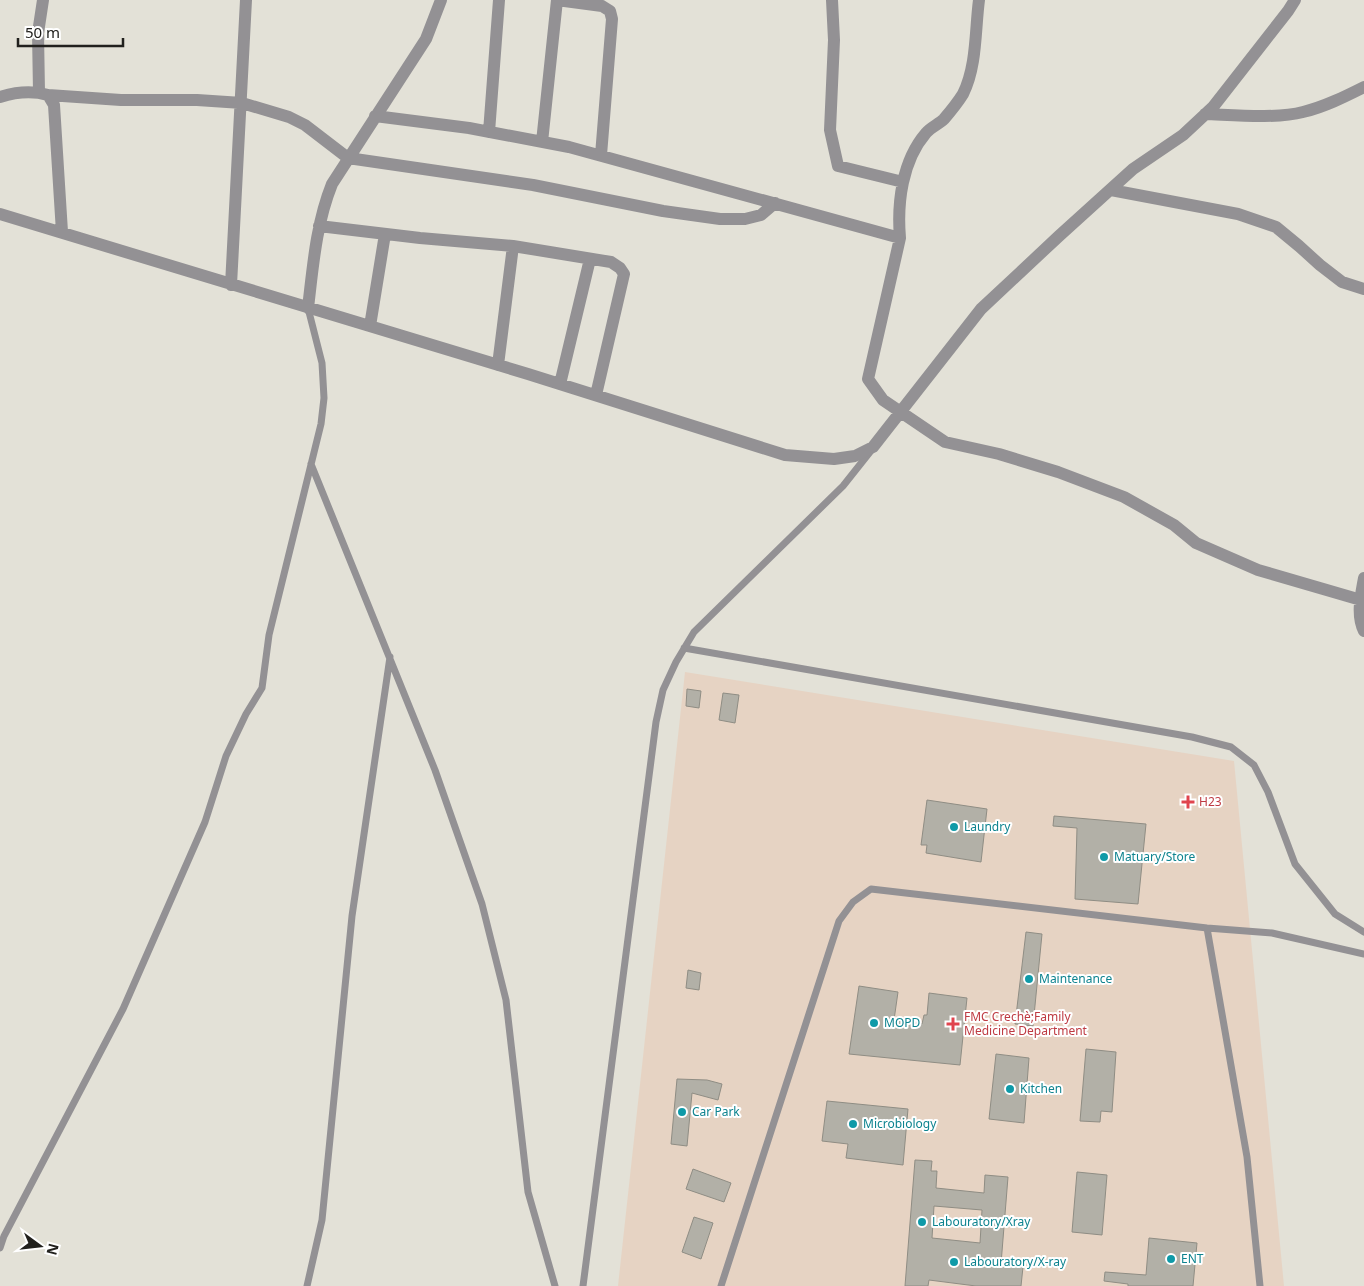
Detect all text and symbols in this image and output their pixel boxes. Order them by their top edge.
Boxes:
scale bar [18,15,122,47]
text: 50 m [25,22,60,42]
place label: H23 [1199,793,1222,810]
marker: H23 [1181,795,1195,809]
place label: Laundry [964,818,1011,835]
marker: Laundry [948,821,960,833]
place label: Matuary/Store [1114,848,1196,865]
marker: Matuary/Store [1098,851,1110,863]
place label: Maintenance [1039,970,1113,987]
marker: Maintenance [1023,973,1035,985]
place label: FMC Crechè;Family Medicine Department [964,1008,1088,1039]
place label: MOPD [884,1014,921,1031]
marker: MOPD [868,1017,880,1029]
marker: FMC Crechè;Family Medicine Department [946,1017,960,1031]
place label: Kitchen [1020,1080,1062,1097]
marker: Kitchen [1004,1083,1016,1095]
place label: Car Park [692,1103,740,1120]
marker: Car Park [676,1106,688,1118]
place label: Microbiology [863,1115,937,1132]
marker: Microbiology [847,1118,859,1130]
place label: Labouratory/Xray [932,1213,1031,1230]
marker: Labouratory/Xray [916,1216,928,1228]
north arrow [15,1221,65,1271]
text: N [42,1242,64,1257]
place label: ENT [1181,1250,1204,1267]
place label: Labouratory/X-ray [964,1253,1067,1270]
marker: ENT [1165,1253,1177,1265]
marker: Labouratory/X-ray [948,1256,960,1268]

